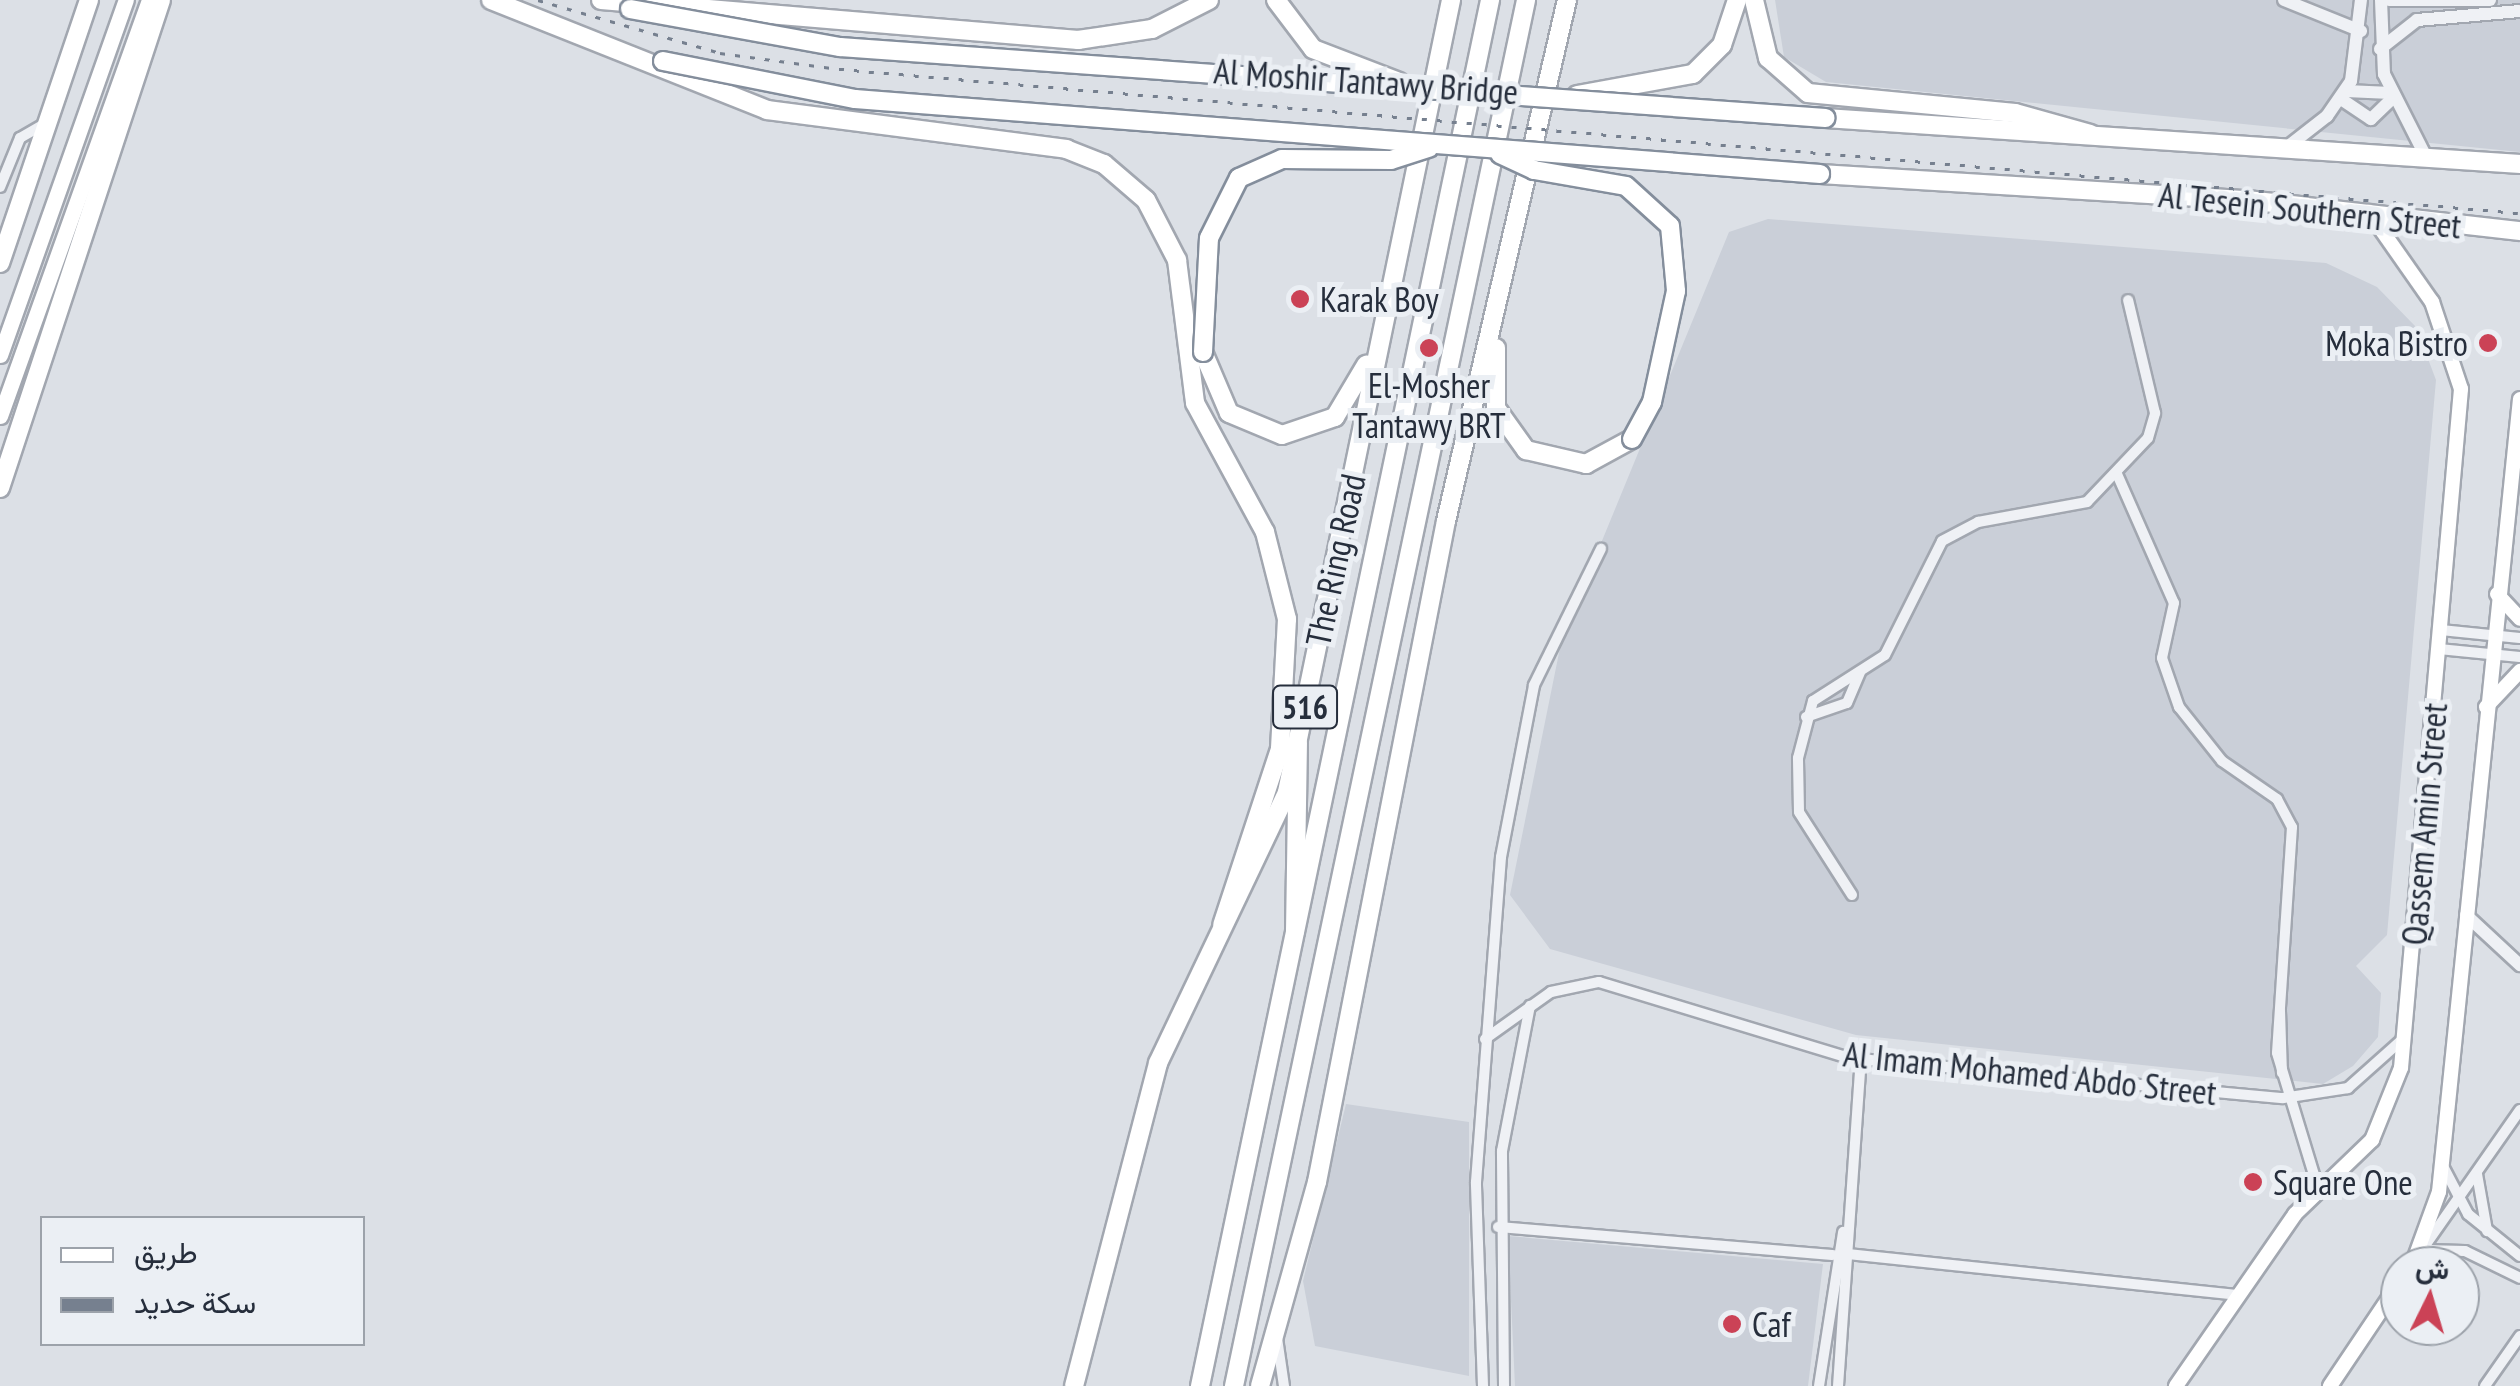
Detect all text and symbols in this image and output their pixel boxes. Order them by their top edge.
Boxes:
street label: Al Moshir Tantawy Bridge [1211,49,1521,113]
street label: Al Tesein Southern Street [2156,173,2464,247]
place label: Karak Boy [1320,278,1440,320]
marker: Karak Boy [1289,288,1311,310]
place label: Moka Bistro [2325,322,2468,364]
marker: Moka Bistro [2477,332,2499,354]
marker: El-Mosher Tantawy BRT [1418,337,1440,359]
place label: El-Mosher Tantawy BRT [1352,364,1506,446]
street label: The Ring Road [1296,470,1374,650]
road number: 516 [1270,680,1340,734]
street label: Qassem Amin Street [2392,701,2456,947]
street label: Al Imam Mohamed Abdo Street [1841,1032,2219,1114]
place label: Square One [2273,1161,2413,1203]
marker: Square One [2242,1171,2264,1193]
legend [40,1216,365,1346]
text: طريق [134,1232,198,1271]
north arrow [2380,1246,2480,1346]
text: ش [2414,1248,2451,1288]
text: سكة حديد [134,1282,256,1321]
place label: Caf [1752,1303,1791,1345]
marker: Caf [1721,1313,1743,1335]

